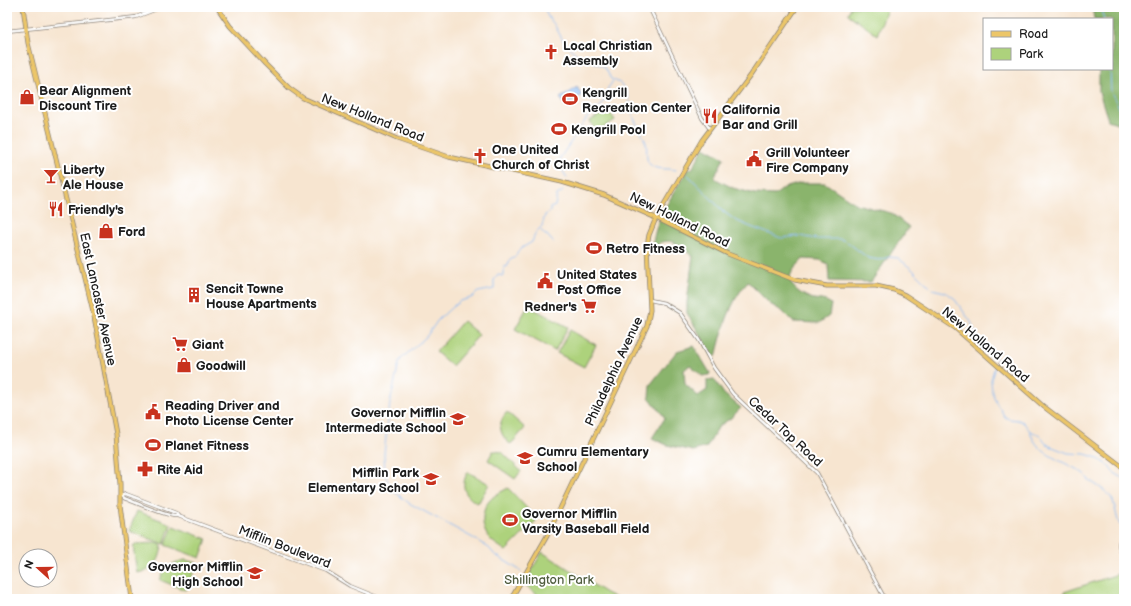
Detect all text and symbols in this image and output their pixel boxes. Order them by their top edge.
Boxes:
legend [983,18,1113,70]
text: Road [1019,27,1048,42]
place label: Local Christian Assembly [562,38,652,69]
church icon: Local Christian Assembly [542,43,560,61]
text: Park [1019,47,1043,62]
place label: Bear Alignment Discount Tire [39,83,132,114]
place label: Kengrill Recreation Center [582,85,693,116]
shop icon: Bear Alignment Discount Tire [18,88,36,106]
street label: New Holland Road [319,90,426,146]
sports icon: Kengrill Recreation Center [561,90,579,108]
place label: California Bar and Grill [722,102,798,133]
restaurant icon: California Bar and Grill [701,107,719,125]
sports icon: Kengrill Pool [550,120,568,138]
place label: Kengrill Pool [571,122,645,138]
place label: One United Church of Christ [492,142,590,173]
place label: Grill Volunteer Fire Company [766,145,851,176]
church icon: One United Church of Christ [471,147,489,165]
public building icon: Grill Volunteer Fire Company [745,150,763,168]
place label: Liberty Ale House [62,162,124,193]
bar icon: Liberty Ale House [42,167,60,185]
street label: New Holland Road [627,189,732,251]
restaurant icon: Friendly's [47,200,65,218]
place label: Friendly's [68,202,124,218]
shop icon: Ford [97,222,115,240]
place label: Ford [118,224,145,240]
street label: East Lancaster Avenue [76,231,120,367]
sports icon: Retro Fitness [585,239,603,257]
place label: Retro Fitness [606,241,685,257]
place label: United States Post Office [557,267,637,298]
public building icon: United States Post Office [536,272,554,290]
place label: Sencit Towne House Apartments [206,281,317,312]
building icon: Sencit Towne House Apartments [185,286,203,304]
supermarket icon: Redner's [580,297,598,315]
place label: Redner's [524,299,577,315]
street label: New Holland Road [938,303,1032,386]
street label: Philadelphia Avenue [582,314,646,429]
supermarket icon: Giant [171,335,189,353]
place label: Giant [192,337,224,353]
shop icon: Goodwill [175,356,193,374]
place label: Goodwill [196,358,246,374]
street label: Cedar Top Road [745,393,826,470]
place label: Reading Driver and Photo License Center [165,398,294,429]
public building icon: Reading Driver and Photo License Center [144,403,162,421]
place label: Governor Mifflin Intermediate School [325,405,446,436]
school or university icon: Governor Mifflin Intermediate School [449,410,467,428]
sports icon: Planet Fitness [144,436,162,454]
place label: Planet Fitness [165,438,249,454]
place label: Cumru Elementary School [537,444,649,475]
school or university icon: Cumru Elementary School [516,449,534,467]
pharmacy icon: Rite Aid [136,460,154,478]
place label: Rite Aid [157,462,203,478]
place label: Mifflin Park Elementary School [308,465,419,496]
school or university icon: Mifflin Park Elementary School [422,470,440,488]
place label: Governor Mifflin Varsity Baseball Field [522,506,649,537]
sports icon: Governor Mifflin Varsity Baseball Field [501,511,519,529]
street label: Mifflin Boulevard [236,522,333,572]
north arrow [18,548,58,588]
text: N [22,558,37,571]
place label: Governor Mifflin High School [148,559,243,590]
school or university icon: Governor Mifflin High School [246,564,264,582]
park label: Shillington Park [504,572,594,588]

